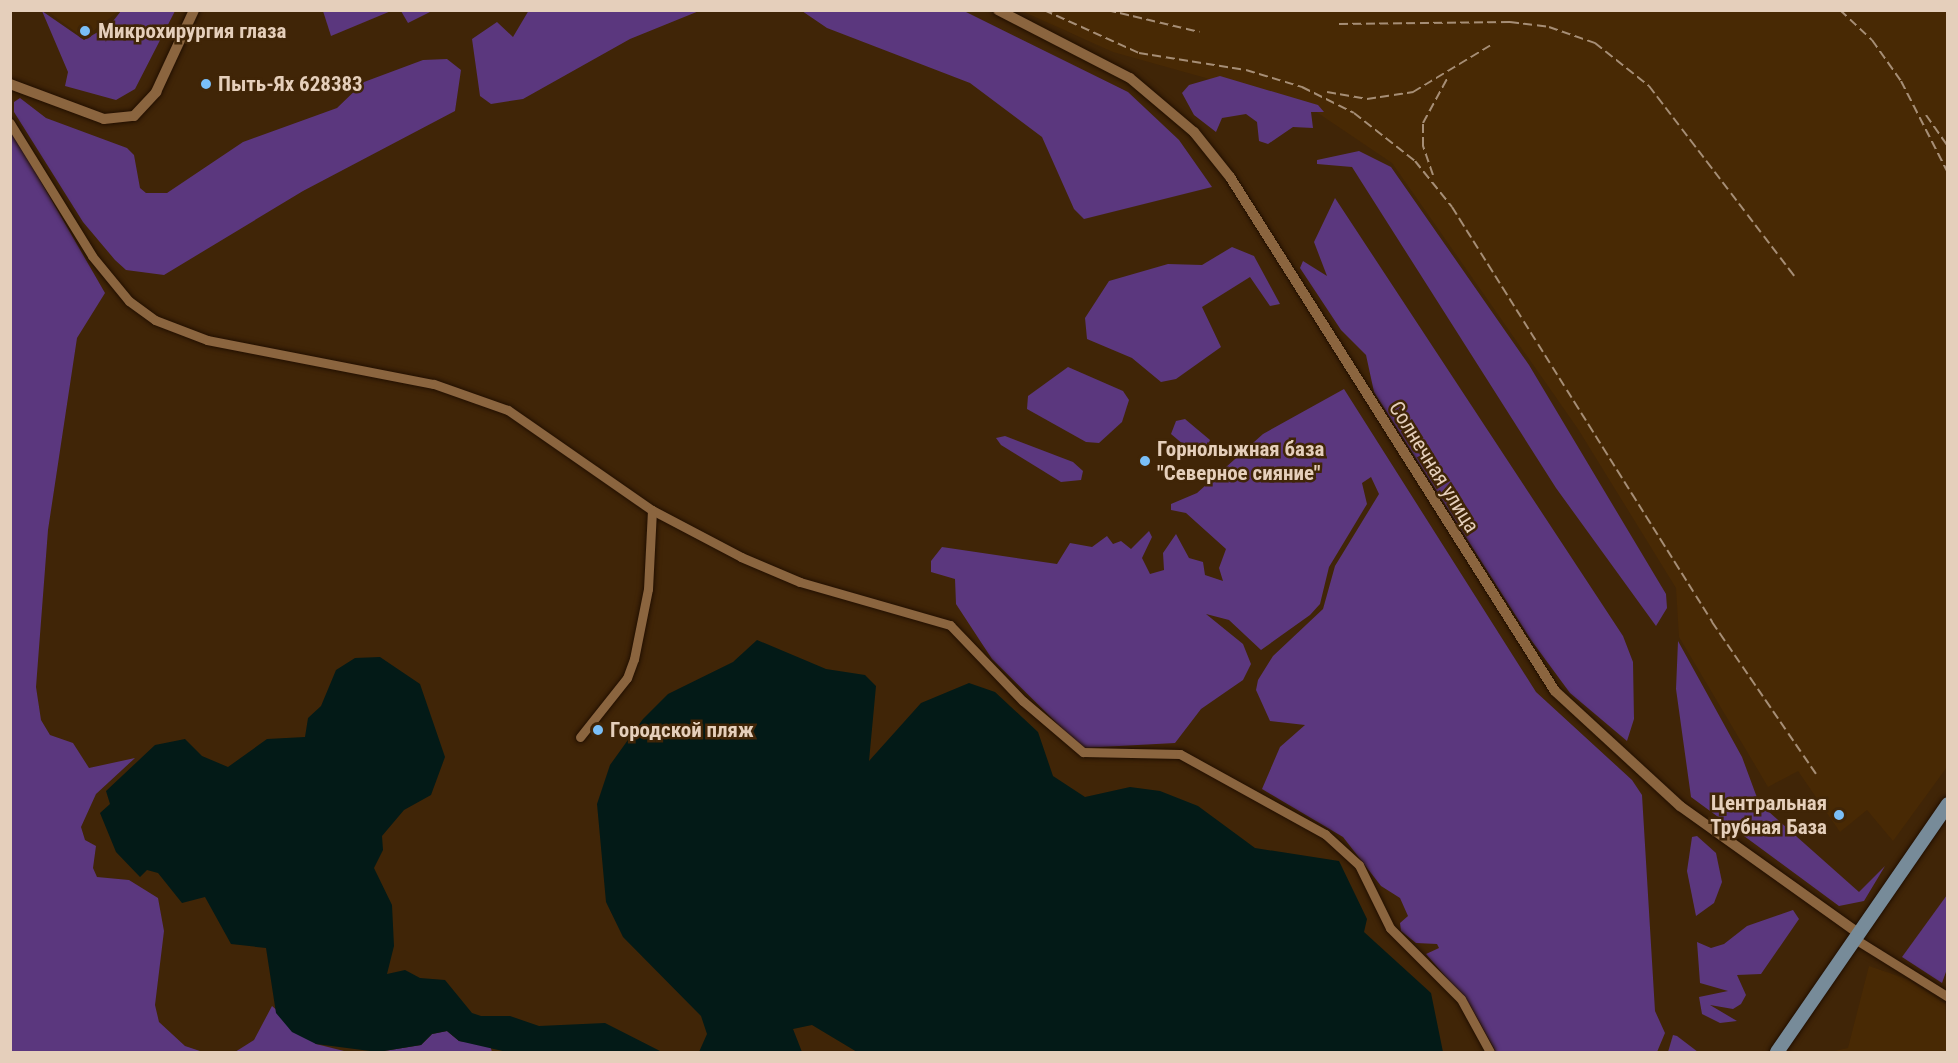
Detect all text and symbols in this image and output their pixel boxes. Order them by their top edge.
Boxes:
place label: Микрохирургия глаза [98,18,286,44]
marker: Микрохирургия глаза [76,22,94,40]
place label: Пыть-Ях 628383 [218,71,363,97]
marker: Пыть-Ях 628383 [199,77,213,91]
street label: Солнечная улица [1384,397,1484,537]
place label: Горнолыжная база "Северное сияние" [1157,436,1324,486]
marker: Горнолыжная база "Северное сияние" [1138,454,1152,468]
place label: Городской пляж [610,717,754,743]
marker: Городской пляж [591,723,605,737]
place label: Центральная Трубная База [1710,790,1827,840]
marker: Центральная Трубная База [1832,808,1846,822]

